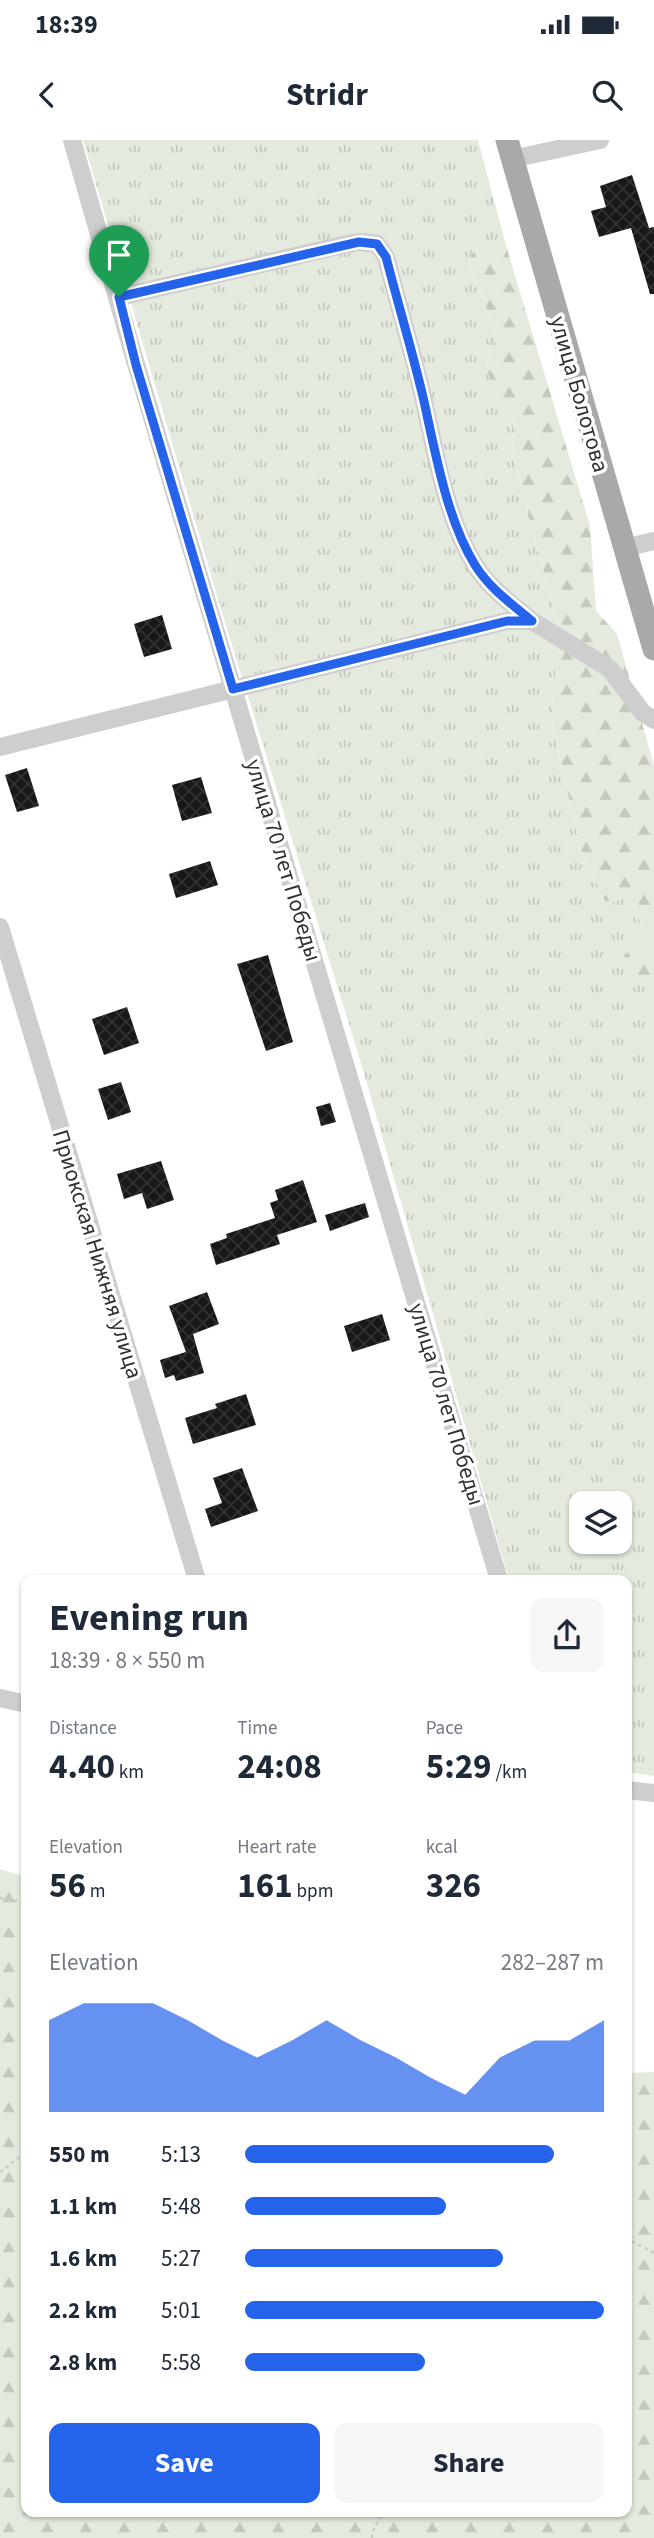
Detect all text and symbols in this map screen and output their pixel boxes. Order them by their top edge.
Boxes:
text: 18:39 [35,6,98,43]
text: Stridr [286,72,368,118]
icon: back [28,76,66,114]
icon: search [588,76,626,114]
pin [89,225,149,297]
icon: arrive [100,236,138,274]
street label: улица Болотова [541,312,618,476]
street label: улица 70 лет Победы [237,755,330,965]
street label: Приокская Нижняя улица [44,1125,151,1383]
street label: улица 70 лет Победы [400,1299,493,1509]
map controls [569,1491,632,1554]
button: layers [569,1491,632,1554]
text: Evening run [49,1591,249,1645]
button: share [530,1598,604,1672]
text: 18:39 · 8 × 550 m [49,1644,205,1677]
text: Distance [49,1715,117,1742]
text: Time [237,1715,277,1742]
text: Pace [426,1715,463,1742]
text: 4.40 [49,1742,115,1792]
text: 24:08 [237,1742,322,1792]
text: 5:29 [426,1742,492,1792]
text: km [115,1759,144,1786]
text: /km [492,1759,527,1786]
text: Elevation [49,1834,123,1861]
text: Heart rate [237,1834,316,1861]
text: kcal [426,1834,458,1861]
text: 56 [49,1861,86,1911]
text: 161 [237,1861,293,1911]
text: 326 [426,1861,481,1911]
text: m [86,1878,106,1905]
text: bpm [293,1878,333,1905]
text: Elevation [49,1946,139,1979]
text: 282–287 m [501,1946,604,1979]
text: 550 m [49,2138,110,2171]
text: 5:13 [161,2138,201,2171]
text: 1.1 km [49,2190,117,2223]
text: 5:48 [161,2190,201,2223]
text: 1.6 km [49,2242,117,2275]
text: 5:27 [161,2242,201,2275]
text: 2.2 km [49,2294,117,2327]
text: 5:01 [161,2294,201,2327]
text: 2.8 km [49,2346,117,2379]
text: 5:58 [161,2346,201,2379]
button: Save [49,2423,320,2503]
button: Share [334,2423,604,2503]

